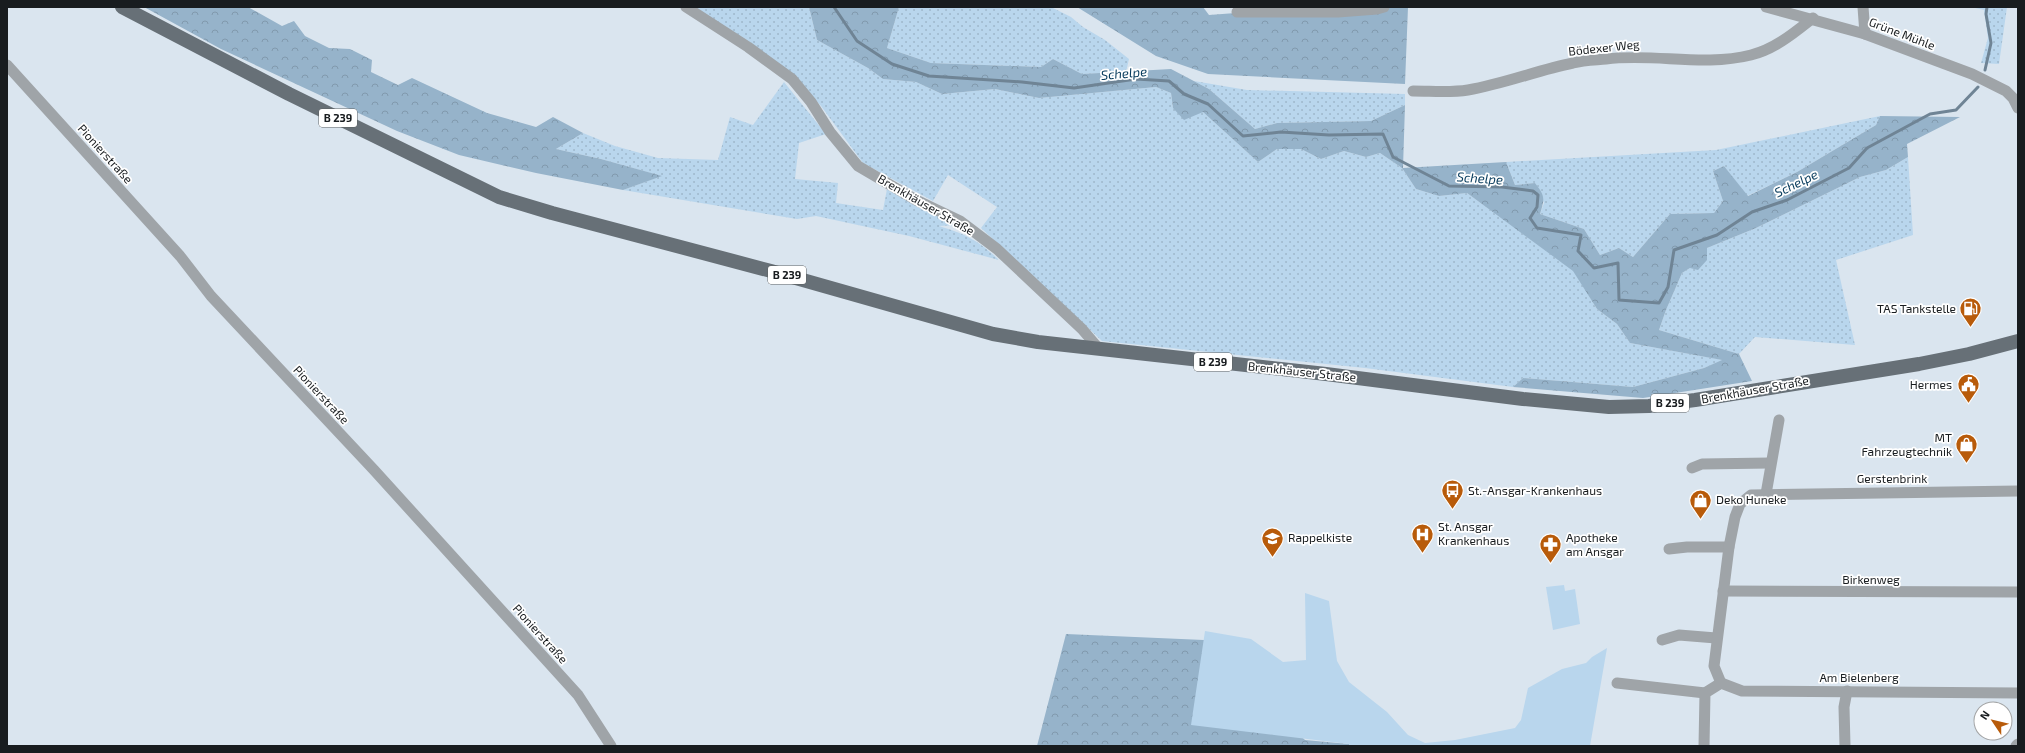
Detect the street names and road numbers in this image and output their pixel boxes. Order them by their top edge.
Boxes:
street label: Grüne Mühle [1867,14,1937,52]
street label: Bödexer Weg [1568,36,1641,58]
road number: B 239 [319,109,357,127]
street label: Pionierstraße [76,121,136,186]
street label: Brenkhäuser Straße [876,171,977,237]
road number: B 239 [768,266,806,284]
road number: B 239 [1194,353,1232,371]
street label: Brenkhäuser Straße [1247,358,1357,384]
street label: Pionierstraße [291,362,352,426]
street label: Brenkhäuser Straße [1700,373,1810,405]
road number: B 239 [1651,394,1689,412]
street label: Gerstenbrink [1857,471,1927,485]
street label: Birkenweg [1842,572,1900,586]
street label: Pionierstraße [511,601,571,666]
street label: Am Bielenberg [1819,670,1899,684]

